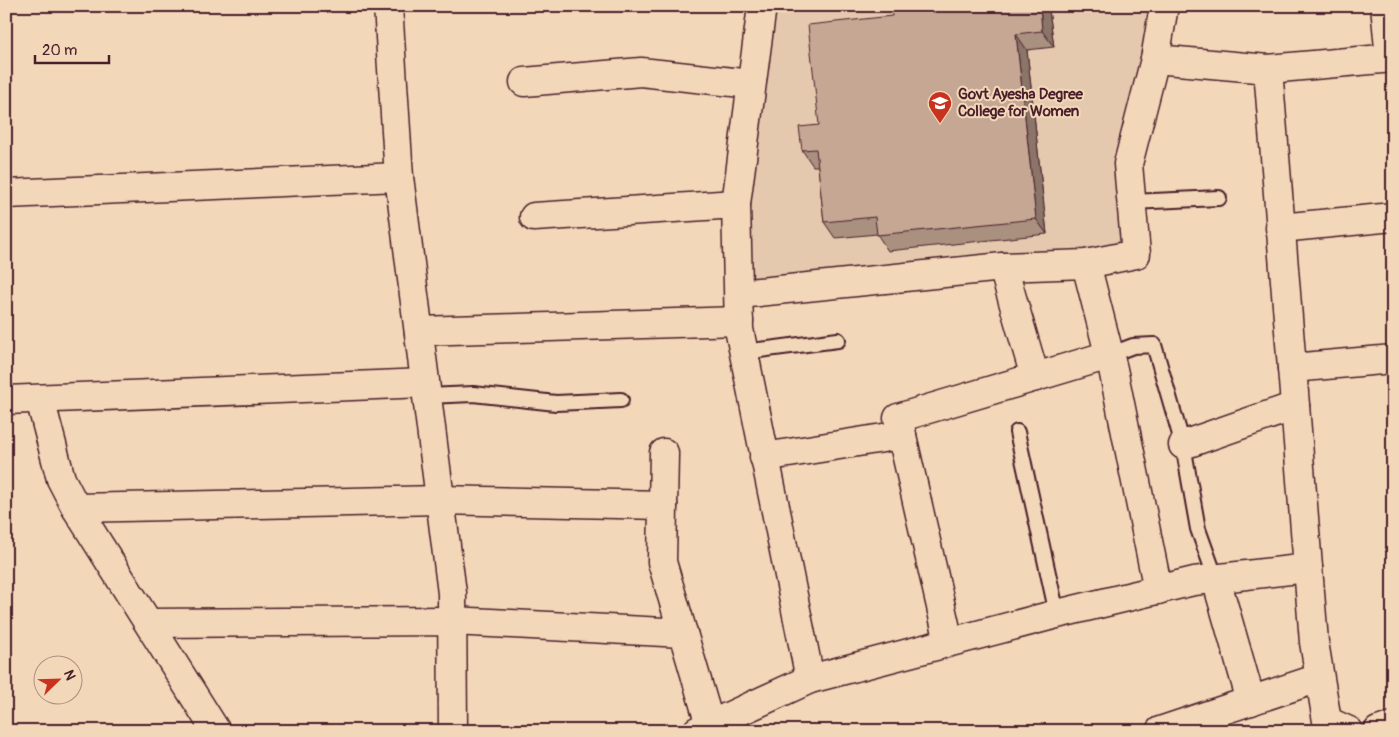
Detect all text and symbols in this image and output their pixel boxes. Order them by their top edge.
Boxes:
scale bar [35,32,109,64]
text: 20 m [42,41,77,60]
place label: Govt Ayesha Degree College for Women [958,85,1084,121]
school or university icon: Govt Ayesha Degree College for Women [927,90,953,124]
north arrow [32,654,82,704]
text: N [60,667,79,683]

